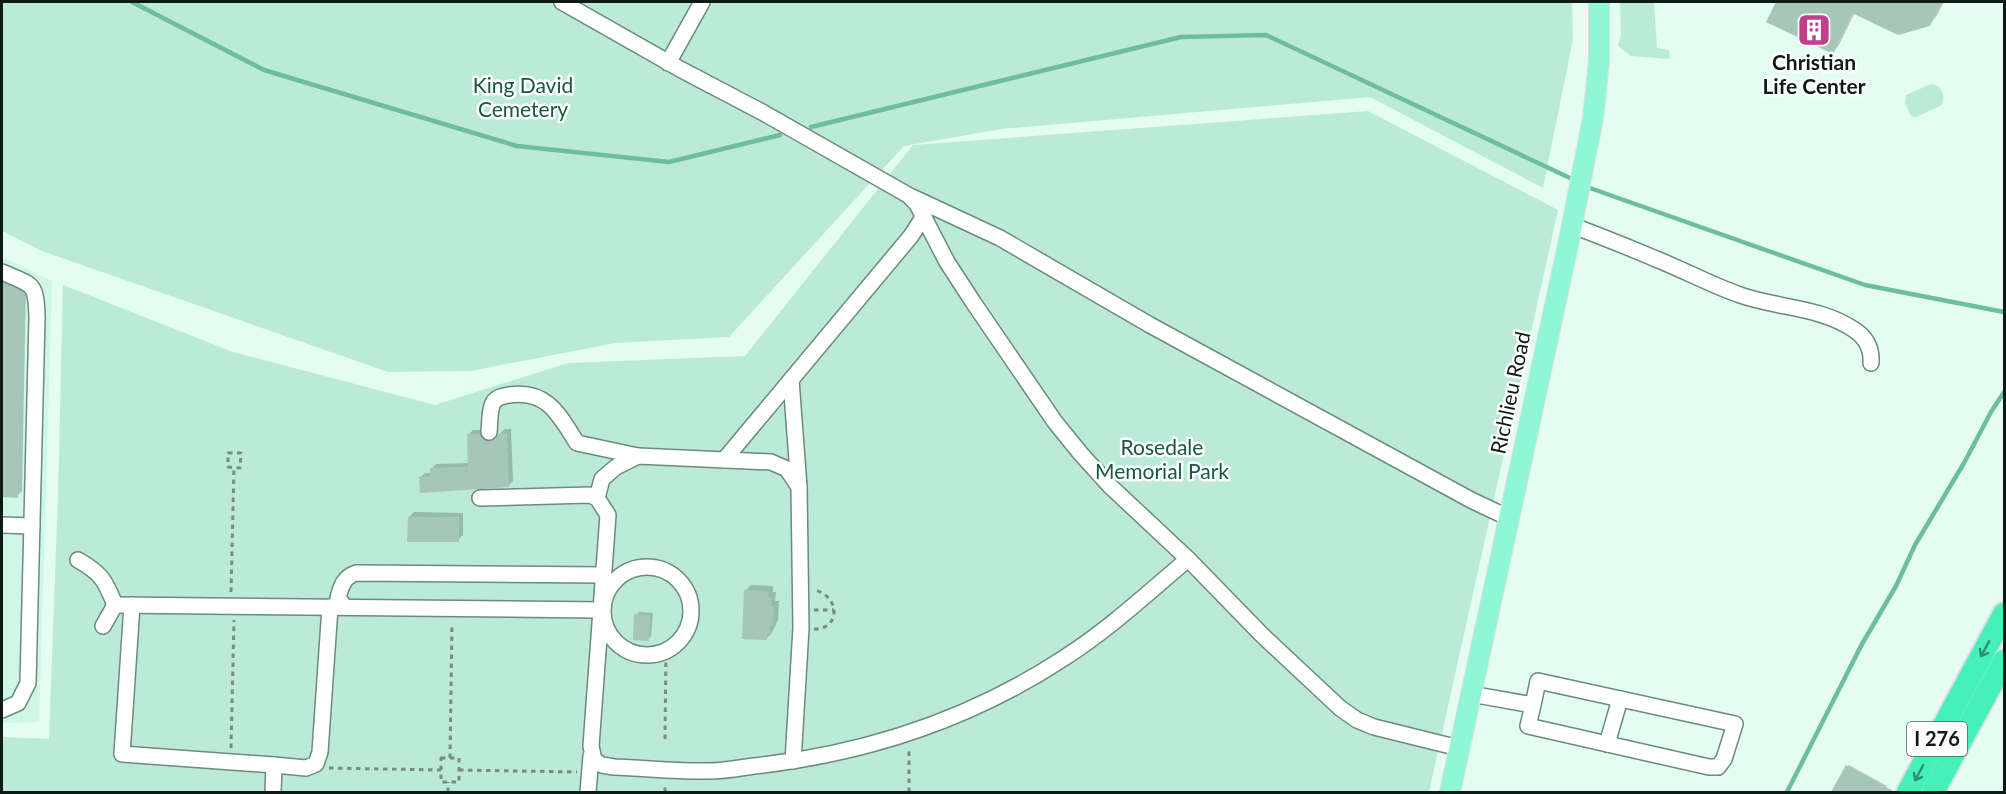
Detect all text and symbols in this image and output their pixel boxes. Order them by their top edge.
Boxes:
building icon: Christian Life Center [1796,12,1832,48]
place label: Christian Life Center [1762,49,1866,98]
park label: King David Cemetery [473,72,573,121]
street label: Richlieu Road [1484,329,1535,456]
park label: Rosedale Memorial Park [1095,434,1229,483]
one-way arrow [1979,640,1990,658]
road number: I 276 [1907,722,1967,756]
one-way arrow [1913,764,1925,781]

